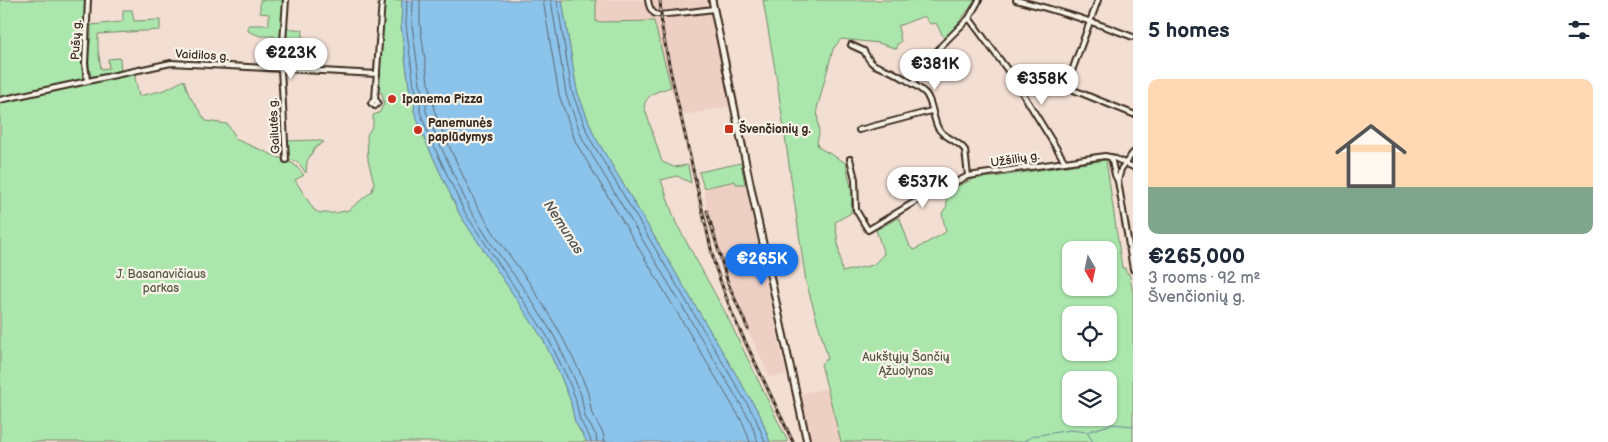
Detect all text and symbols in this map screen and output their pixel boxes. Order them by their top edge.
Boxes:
icon: filters [1565,16,1593,44]
text: 5 homes [1148,18,1230,43]
street label: Pušų g. [68,19,85,61]
pin: €223K [256,38,326,80]
text: €223K [265,44,317,63]
street label: Vaidilos g. [175,47,229,64]
pin: €381K [900,48,970,91]
text: €381K [911,55,959,74]
pin: €358K [1007,64,1077,106]
text: €358K [1016,70,1068,89]
place label: Ipanema Pizza [402,92,483,107]
marker: Ipanema Pizza [386,93,398,105]
street label: Gailutės g. [266,98,283,154]
icon: home [1326,111,1416,201]
place label: Panemunės paplūdymys [428,116,493,145]
place label: Švenčionių g. [739,120,811,137]
marker: Švenčionių g. [723,123,735,135]
marker: Panemunės paplūdymys [412,124,424,136]
street label: Užšilių g. [990,148,1041,171]
pin: €537K [888,166,958,209]
text: €537K [898,173,948,192]
water label: Nemunas [540,197,587,257]
north arrow [1062,241,1118,296]
map controls [1062,241,1117,426]
pin: €265K [727,244,797,286]
text: €265,000 [1148,244,1245,269]
text: €265K [736,250,788,269]
park label: J. Basanavičiaus parkas [116,267,206,296]
text: 3 rooms · 92 m² [1148,269,1261,288]
text: Švenčionių g. [1148,288,1245,307]
button: locate [1062,306,1117,361]
park label: Aukštųjų Šančių Ąžuolynas [862,349,950,379]
button: layers [1062,371,1117,426]

